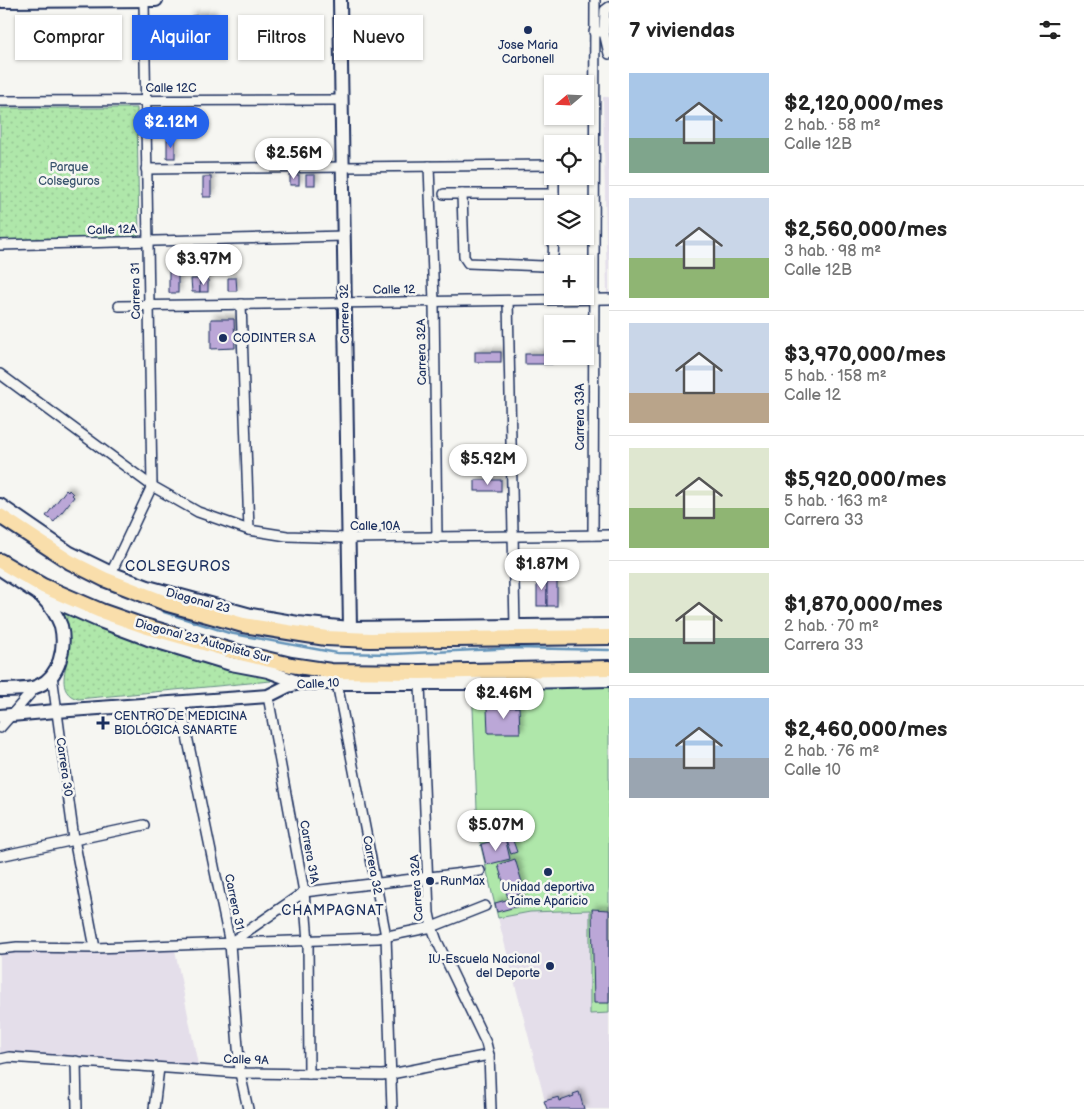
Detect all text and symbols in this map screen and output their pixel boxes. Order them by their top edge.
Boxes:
chip: Comprar [15,15,122,60]
chip: Alquilar [132,15,228,60]
chip: Filtros [238,15,324,60]
chip: Nuevo [334,15,423,60]
icon: filters [1036,16,1064,44]
text: 7 viviendas [629,18,735,43]
marker: Jose Maria Carbonell [522,24,534,36]
place label: Jose Maria Carbonell [498,38,558,67]
north arrow [544,75,594,125]
map controls [544,75,594,365]
street label: Calle 12C [145,81,197,96]
text: $2,120,000/mes [784,91,943,116]
icon: home [669,93,729,153]
pin: $2.12M [130,106,212,149]
text: $2.12M [144,113,198,132]
text: 2 hab. · 58 m² [784,116,881,135]
button: locate [544,135,594,185]
text: Calle 12B [784,135,852,154]
pin: $2.56M [253,138,335,180]
text: $2.56M [266,144,322,163]
park label: Parque Colseguros [38,160,100,189]
button: layers [544,195,594,245]
text: $2,560,000/mes [784,217,947,242]
icon: home [669,218,729,278]
street label: Calle 12A [87,222,138,238]
text: 3 hab. · 98 m² [784,242,881,261]
pin: $3.97M [163,244,245,286]
text: $3.97M [176,250,232,269]
button: + [544,255,594,305]
text: Calle 12B [784,261,852,280]
street label: Carrera 31 [128,262,144,320]
street label: Calle 12 [373,282,415,298]
street label: Carrera 32 [337,284,353,344]
button: − [544,315,594,365]
street label: Carrera 32A [414,318,430,386]
place label: CODINTER S.A [233,331,316,346]
marker: CODINTER S.A [217,332,229,344]
text: $3,970,000/mes [784,342,946,367]
icon: home [669,343,729,403]
text: 5 hab. · 158 m² [784,367,887,386]
street label: Carrera 33A [573,383,588,451]
text: Calle 12 [784,386,841,405]
pin: $5.92M [447,444,529,486]
text: $5.92M [460,450,516,469]
text: $5,920,000/mes [784,467,946,492]
icon: home [669,468,729,528]
text: 5 hab. · 163 m² [784,492,888,511]
text: Carrera 33 [784,511,864,530]
street label: Calle 10A [350,519,401,534]
pin: $1.87M [501,548,583,591]
text: $1.87M [515,555,569,574]
district label: COLSEGUROS [125,558,231,575]
street label: Diagonal 23 [164,585,232,617]
text: $1,870,000/mes [784,592,943,617]
icon: home [669,593,729,653]
street label: Diagonal 23 Autopista Sur [133,616,273,667]
text: 2 hab. · 70 m² [784,617,879,636]
text: Carrera 33 [784,636,864,655]
street label: Calle 10 [296,675,340,693]
pin: $2.46M [463,678,545,720]
text: $2.46M [476,684,532,703]
place label: CENTRO DE MEDICINA BIOLÓGICA SANARTE [114,709,247,738]
marker: CENTRO DE MEDICINA BIOLÓGICA SANARTE [96,716,110,730]
text: $2,460,000/mes [784,717,947,742]
icon: home [669,718,729,778]
street label: Carrera 30 [52,737,76,797]
text: 2 hab. · 76 m² [784,742,879,761]
text: Calle 10 [784,761,841,780]
pin: $5.07M [455,810,537,852]
text: $5.07M [468,816,524,835]
street label: Carrera 31A [296,819,322,886]
street label: Carrera 32 [359,834,385,896]
street label: Carrera 32A [407,854,427,922]
marker: Unidad deportiva Jaime Aparicio [542,866,554,878]
street label: Carrera 31 [221,873,247,931]
place label: RunMax [440,874,485,889]
marker: RunMax [424,875,436,887]
place label: Unidad deportiva Jaime Aparicio [502,880,595,909]
district label: CHAMPAGNAT [281,902,385,919]
place label: IU-Escuela Nacional del Deporte [428,952,540,981]
marker: IU-Escuela Nacional del Deporte [544,960,556,972]
street label: Calle 9A [223,1052,270,1068]

